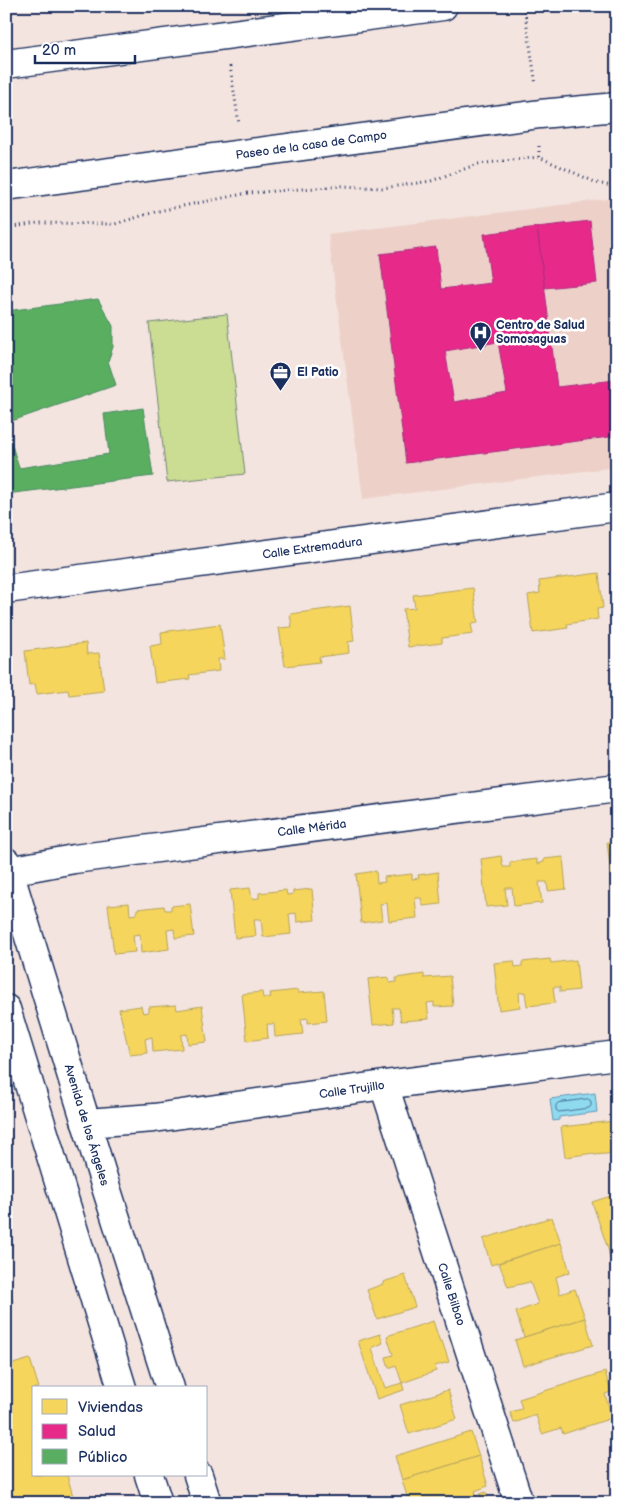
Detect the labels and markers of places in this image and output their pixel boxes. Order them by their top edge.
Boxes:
place label: Centro de Salud Somosaguas [496,318,585,347]
hospital icon: Centro de Salud Somosaguas [468,320,492,351]
office icon: El Patio [269,360,293,391]
place label: El Patio [297,365,339,380]

